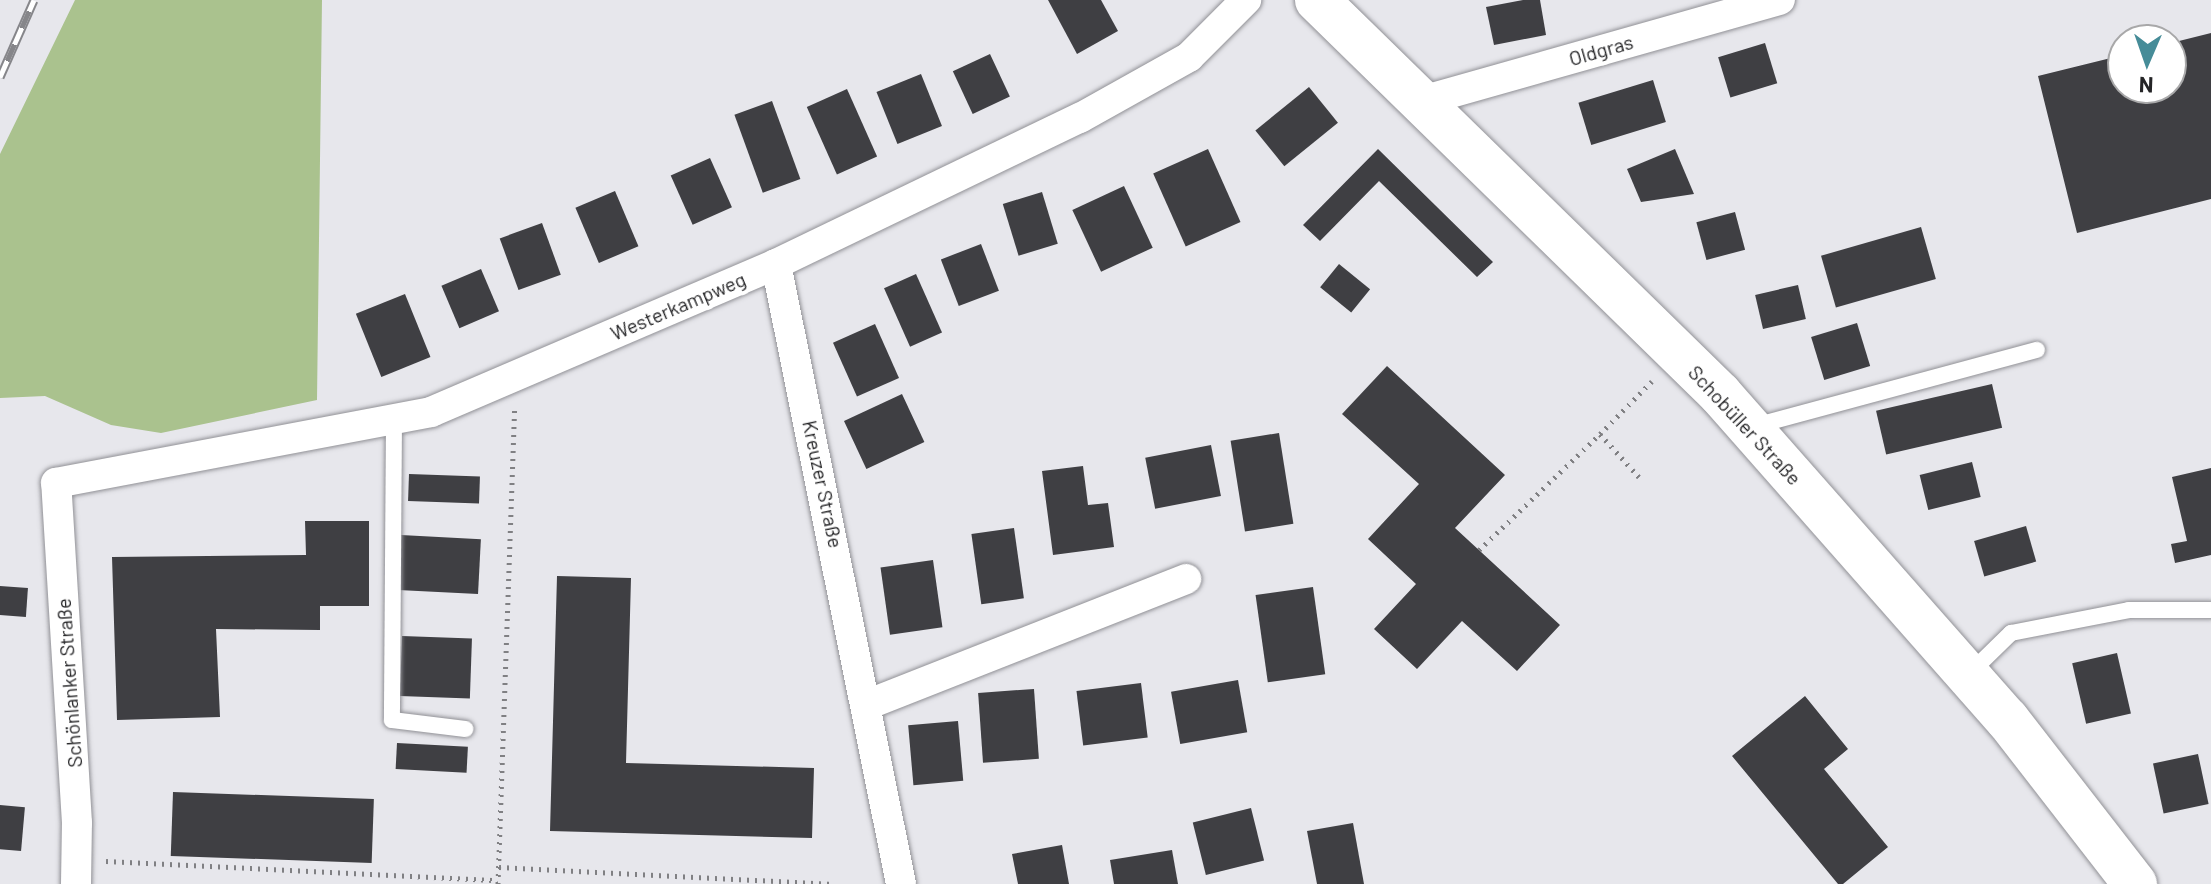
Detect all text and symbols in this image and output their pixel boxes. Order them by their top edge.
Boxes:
north arrow [2107,24,2187,104]
street label: Oldgras [1566,29,1636,71]
text: N [2138,73,2154,99]
street label: Westerkampweg [607,267,749,345]
street label: Schobüller Straße [1683,360,1807,490]
street label: Kreuzer Straße [798,418,848,550]
street label: Schönlanker Straße [51,598,87,768]

